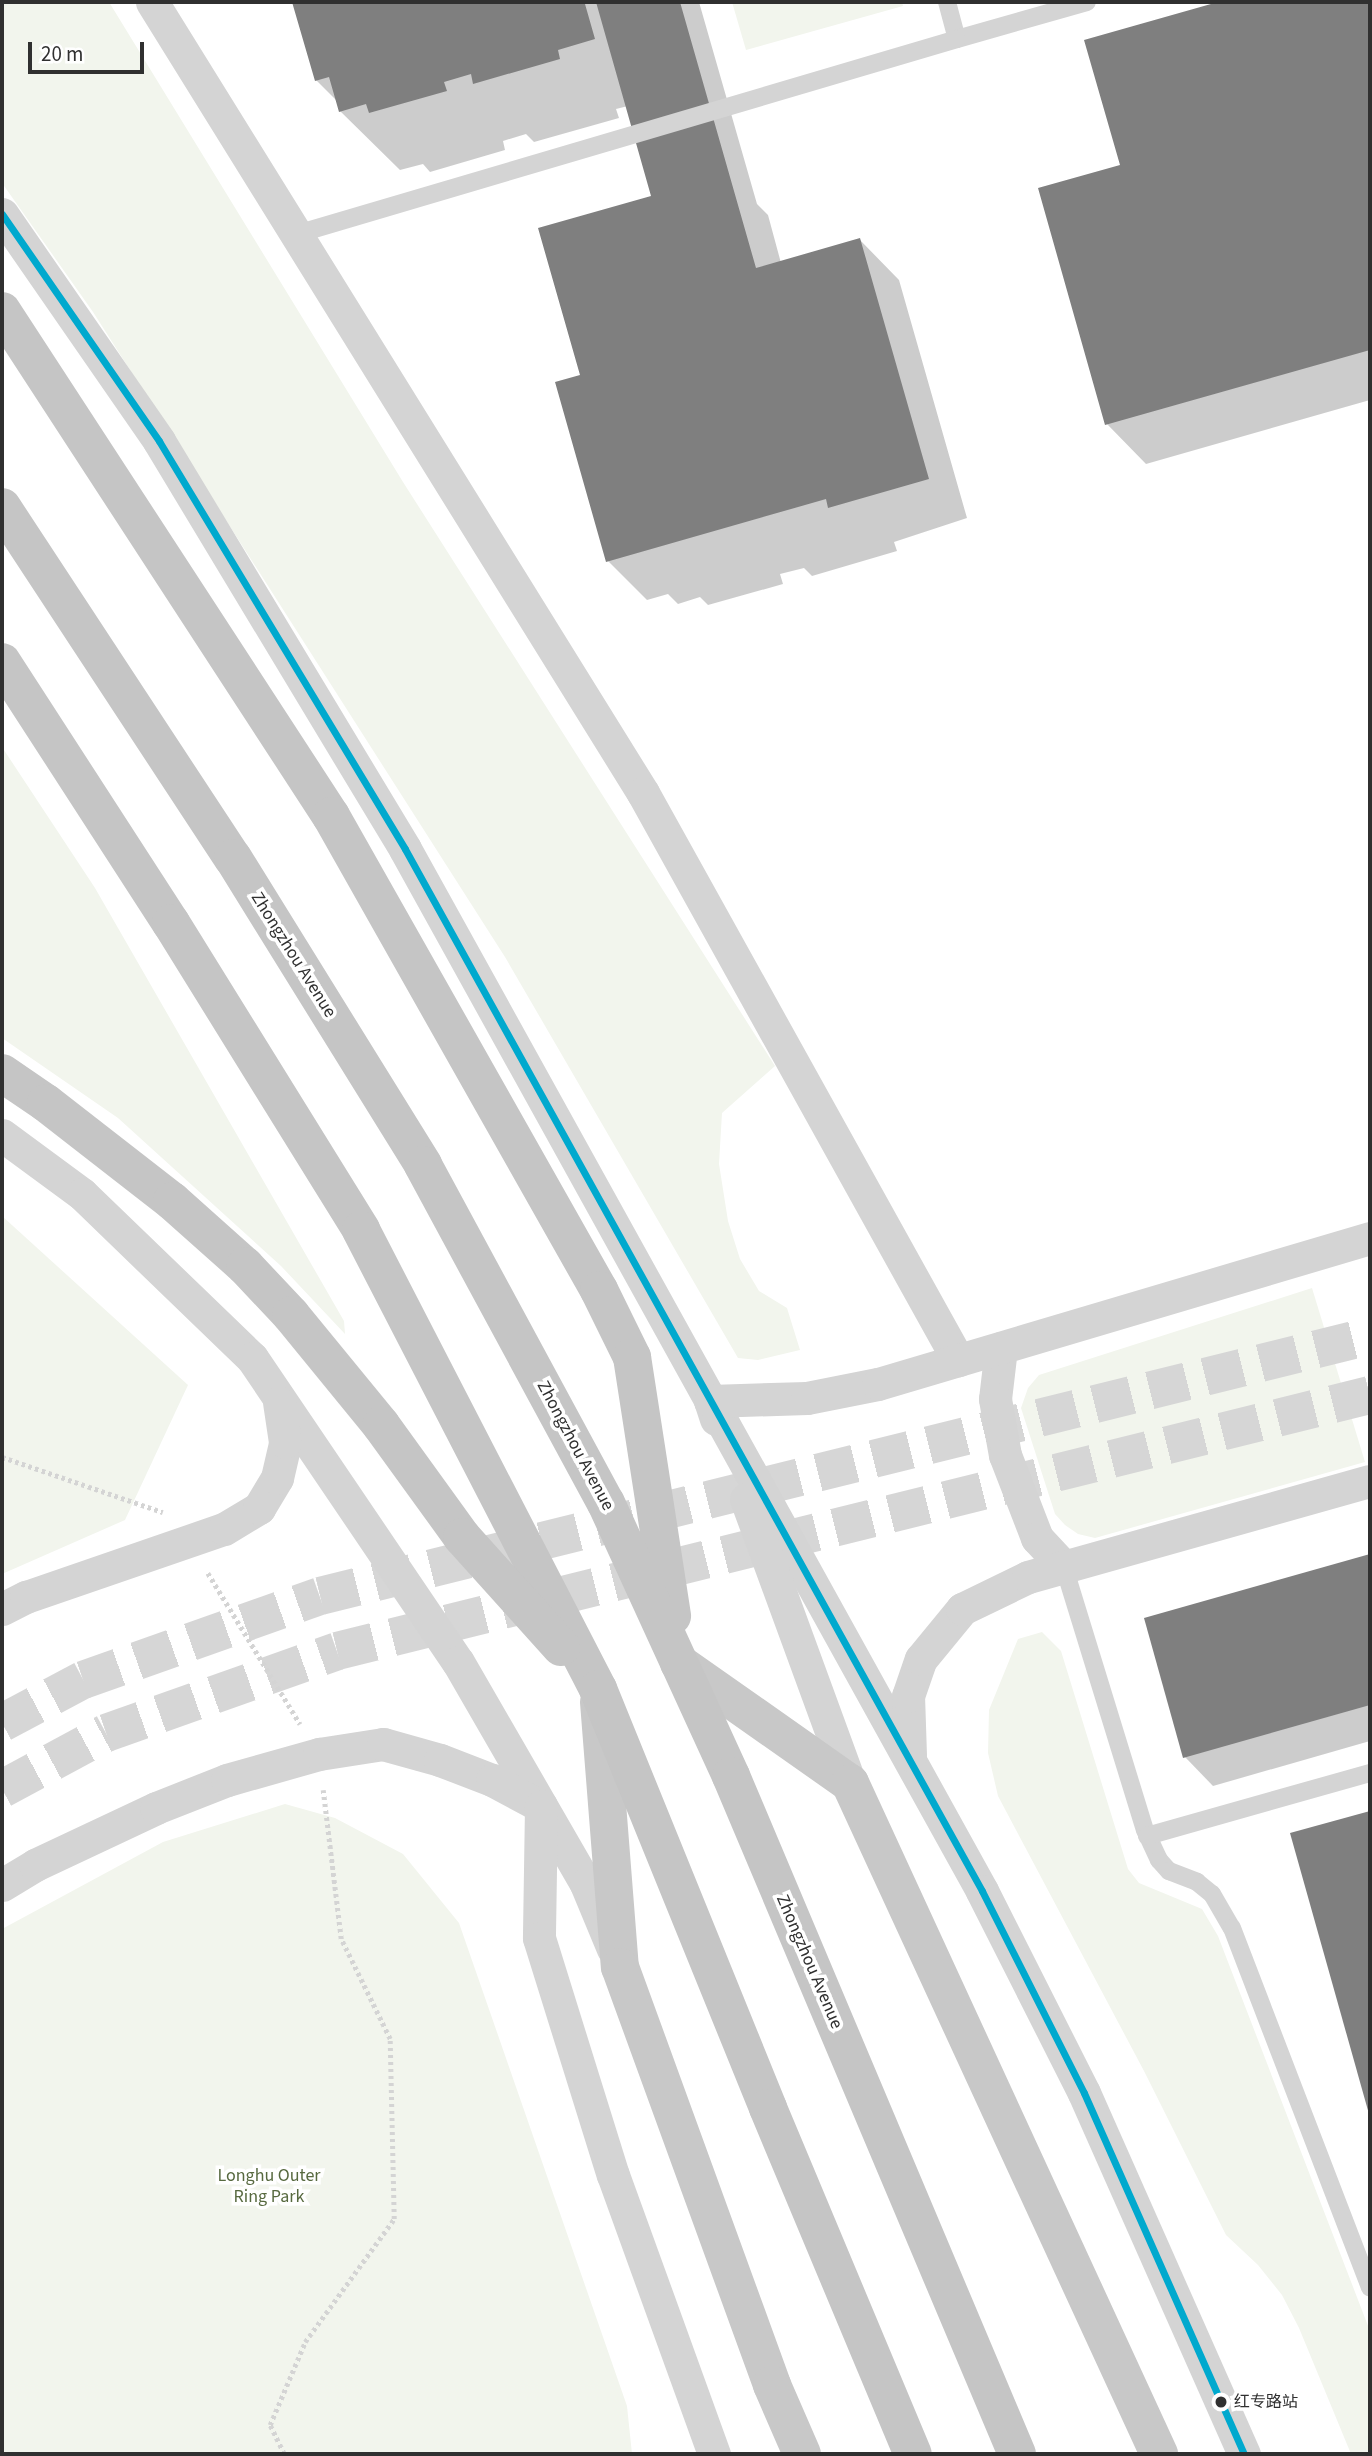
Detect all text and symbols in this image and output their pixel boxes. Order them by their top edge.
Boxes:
scale bar [32,28,147,72]
text: 20 m [41,39,83,69]
street label: Zhongzhou Avenue [246,888,340,1022]
street label: Zhongzhou Avenue [532,1377,618,1515]
street label: Zhongzhou Avenue [771,1892,847,2032]
park label: Longhu Outer Ring Park [217,2166,321,2208]
place label: 红专路站 [1234,2392,1298,2412]
marker: 红专路站 [1214,2395,1228,2409]

